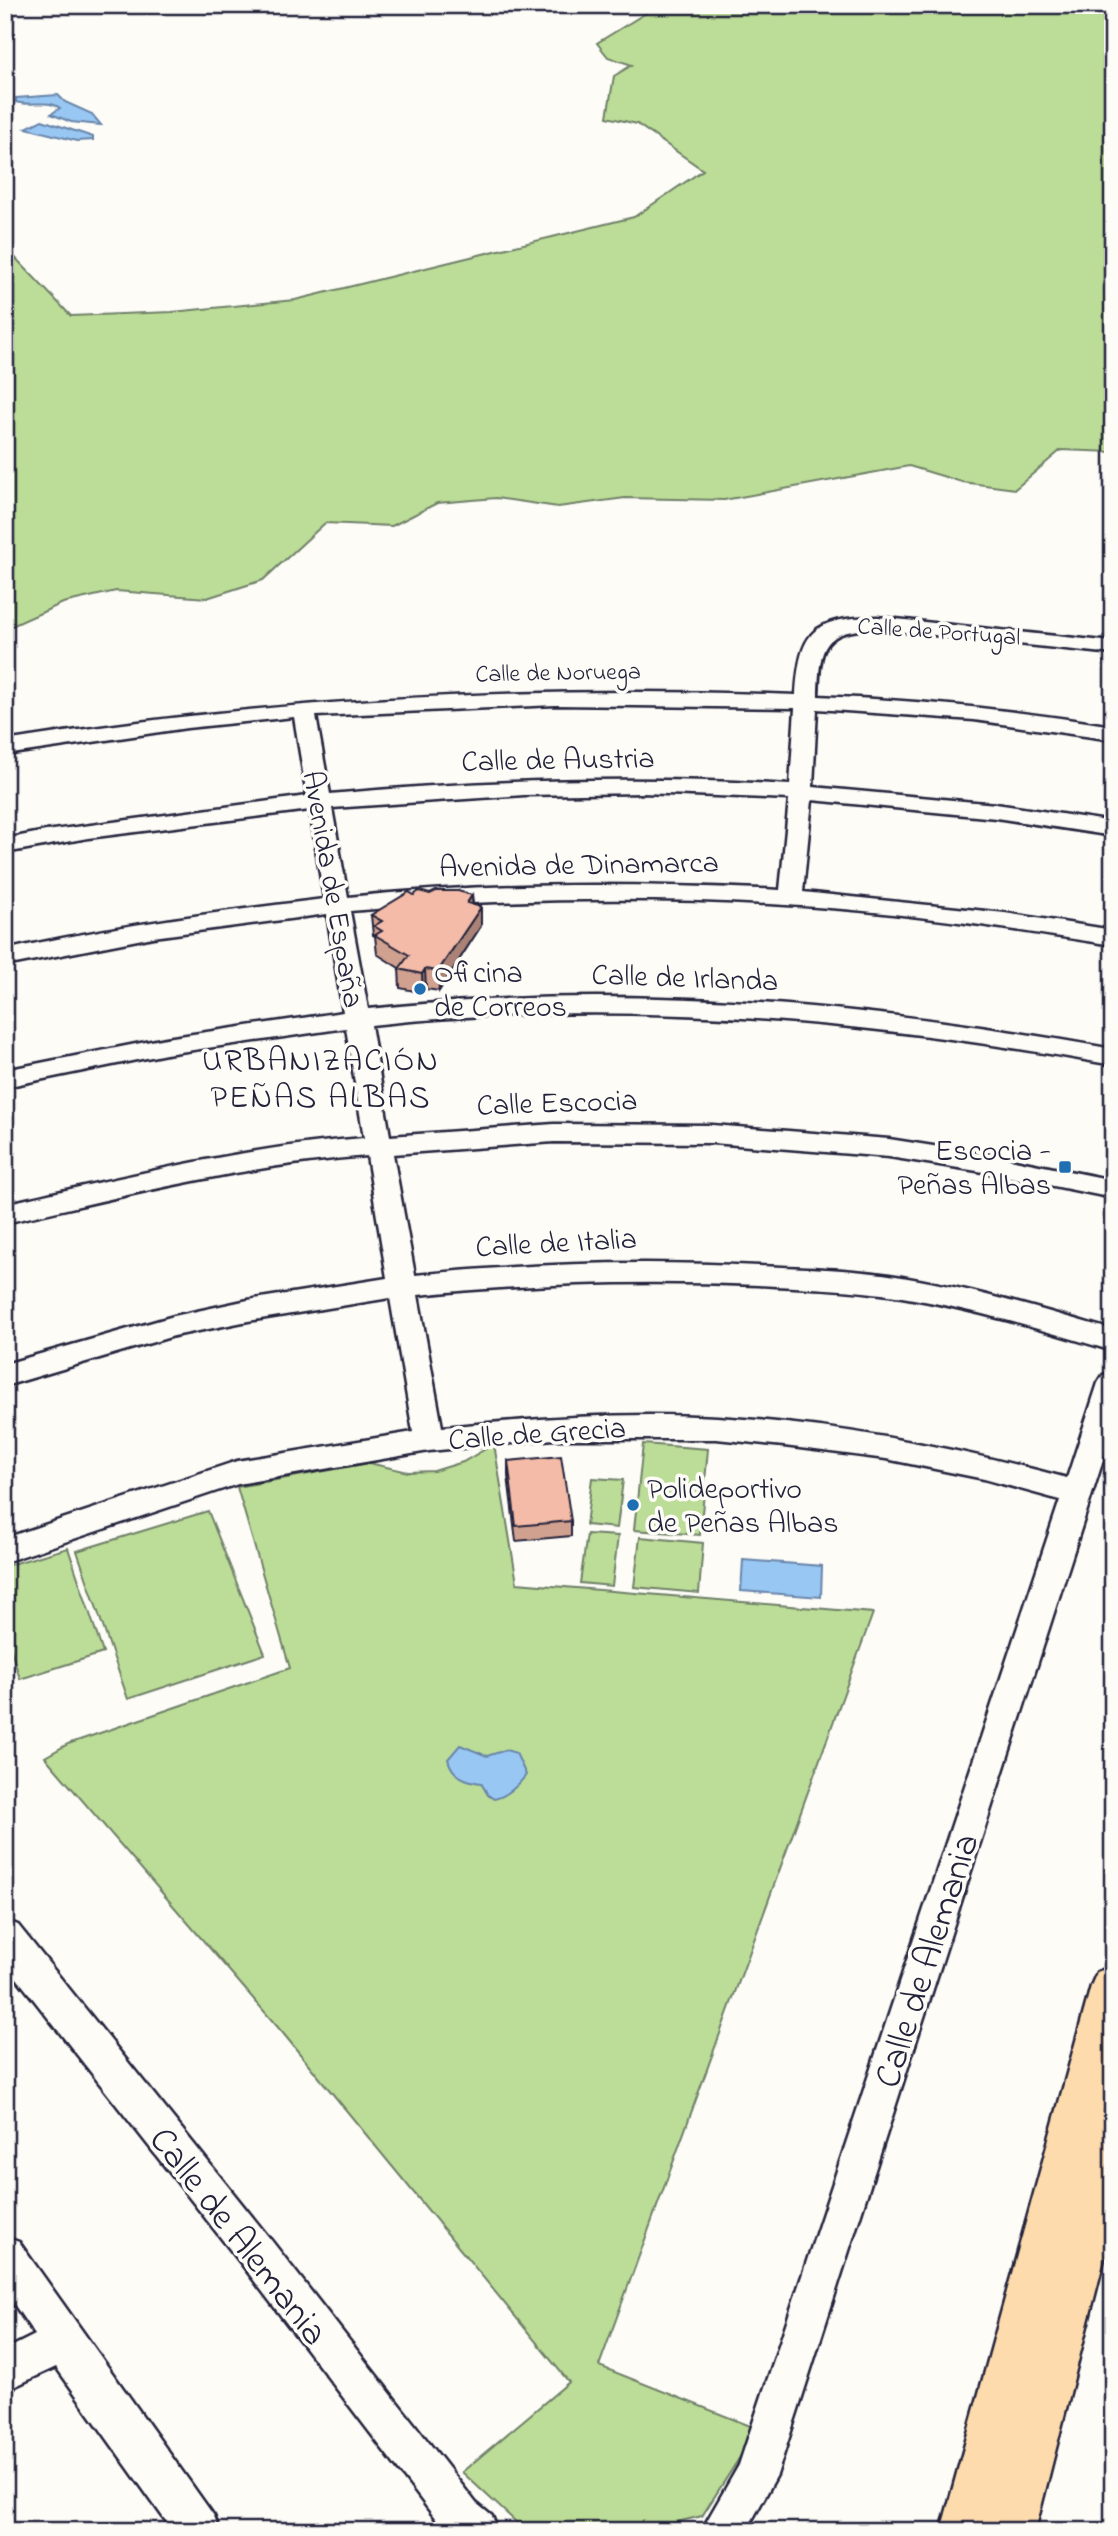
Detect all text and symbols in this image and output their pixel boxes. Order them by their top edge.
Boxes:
street label: Calle de Portugal [856,610,1021,657]
street label: Calle de Noruega [475,656,641,693]
street label: Calle de Austria [461,738,655,786]
street label: Avenida de España [289,768,374,1011]
street label: Avenida de Dinamarca [439,843,719,891]
place label: Oficina de Correos [434,953,567,1031]
street label: Calle de Irlanda [591,955,779,1005]
marker: Oficina de Correos [412,981,428,997]
district label: URBANIZACIÓN PEÑAS ALBAS [202,1039,440,1123]
street label: Calle Escocia [476,1080,638,1130]
place label: Escocia - Peñas Albas [897,1131,1051,1209]
marker: Escocia - Peñas Albas [1057,1159,1073,1175]
street label: Calle de Italia [474,1219,638,1271]
street label: Calle de Grecia [447,1408,628,1464]
place label: Polideportivo de Peñas Albas [647,1469,838,1547]
marker: Polideportivo de Peñas Albas [625,1497,641,1513]
street label: Calle de Alemania [862,1827,995,2095]
street label: Calle de Alemania [134,2117,339,2358]

